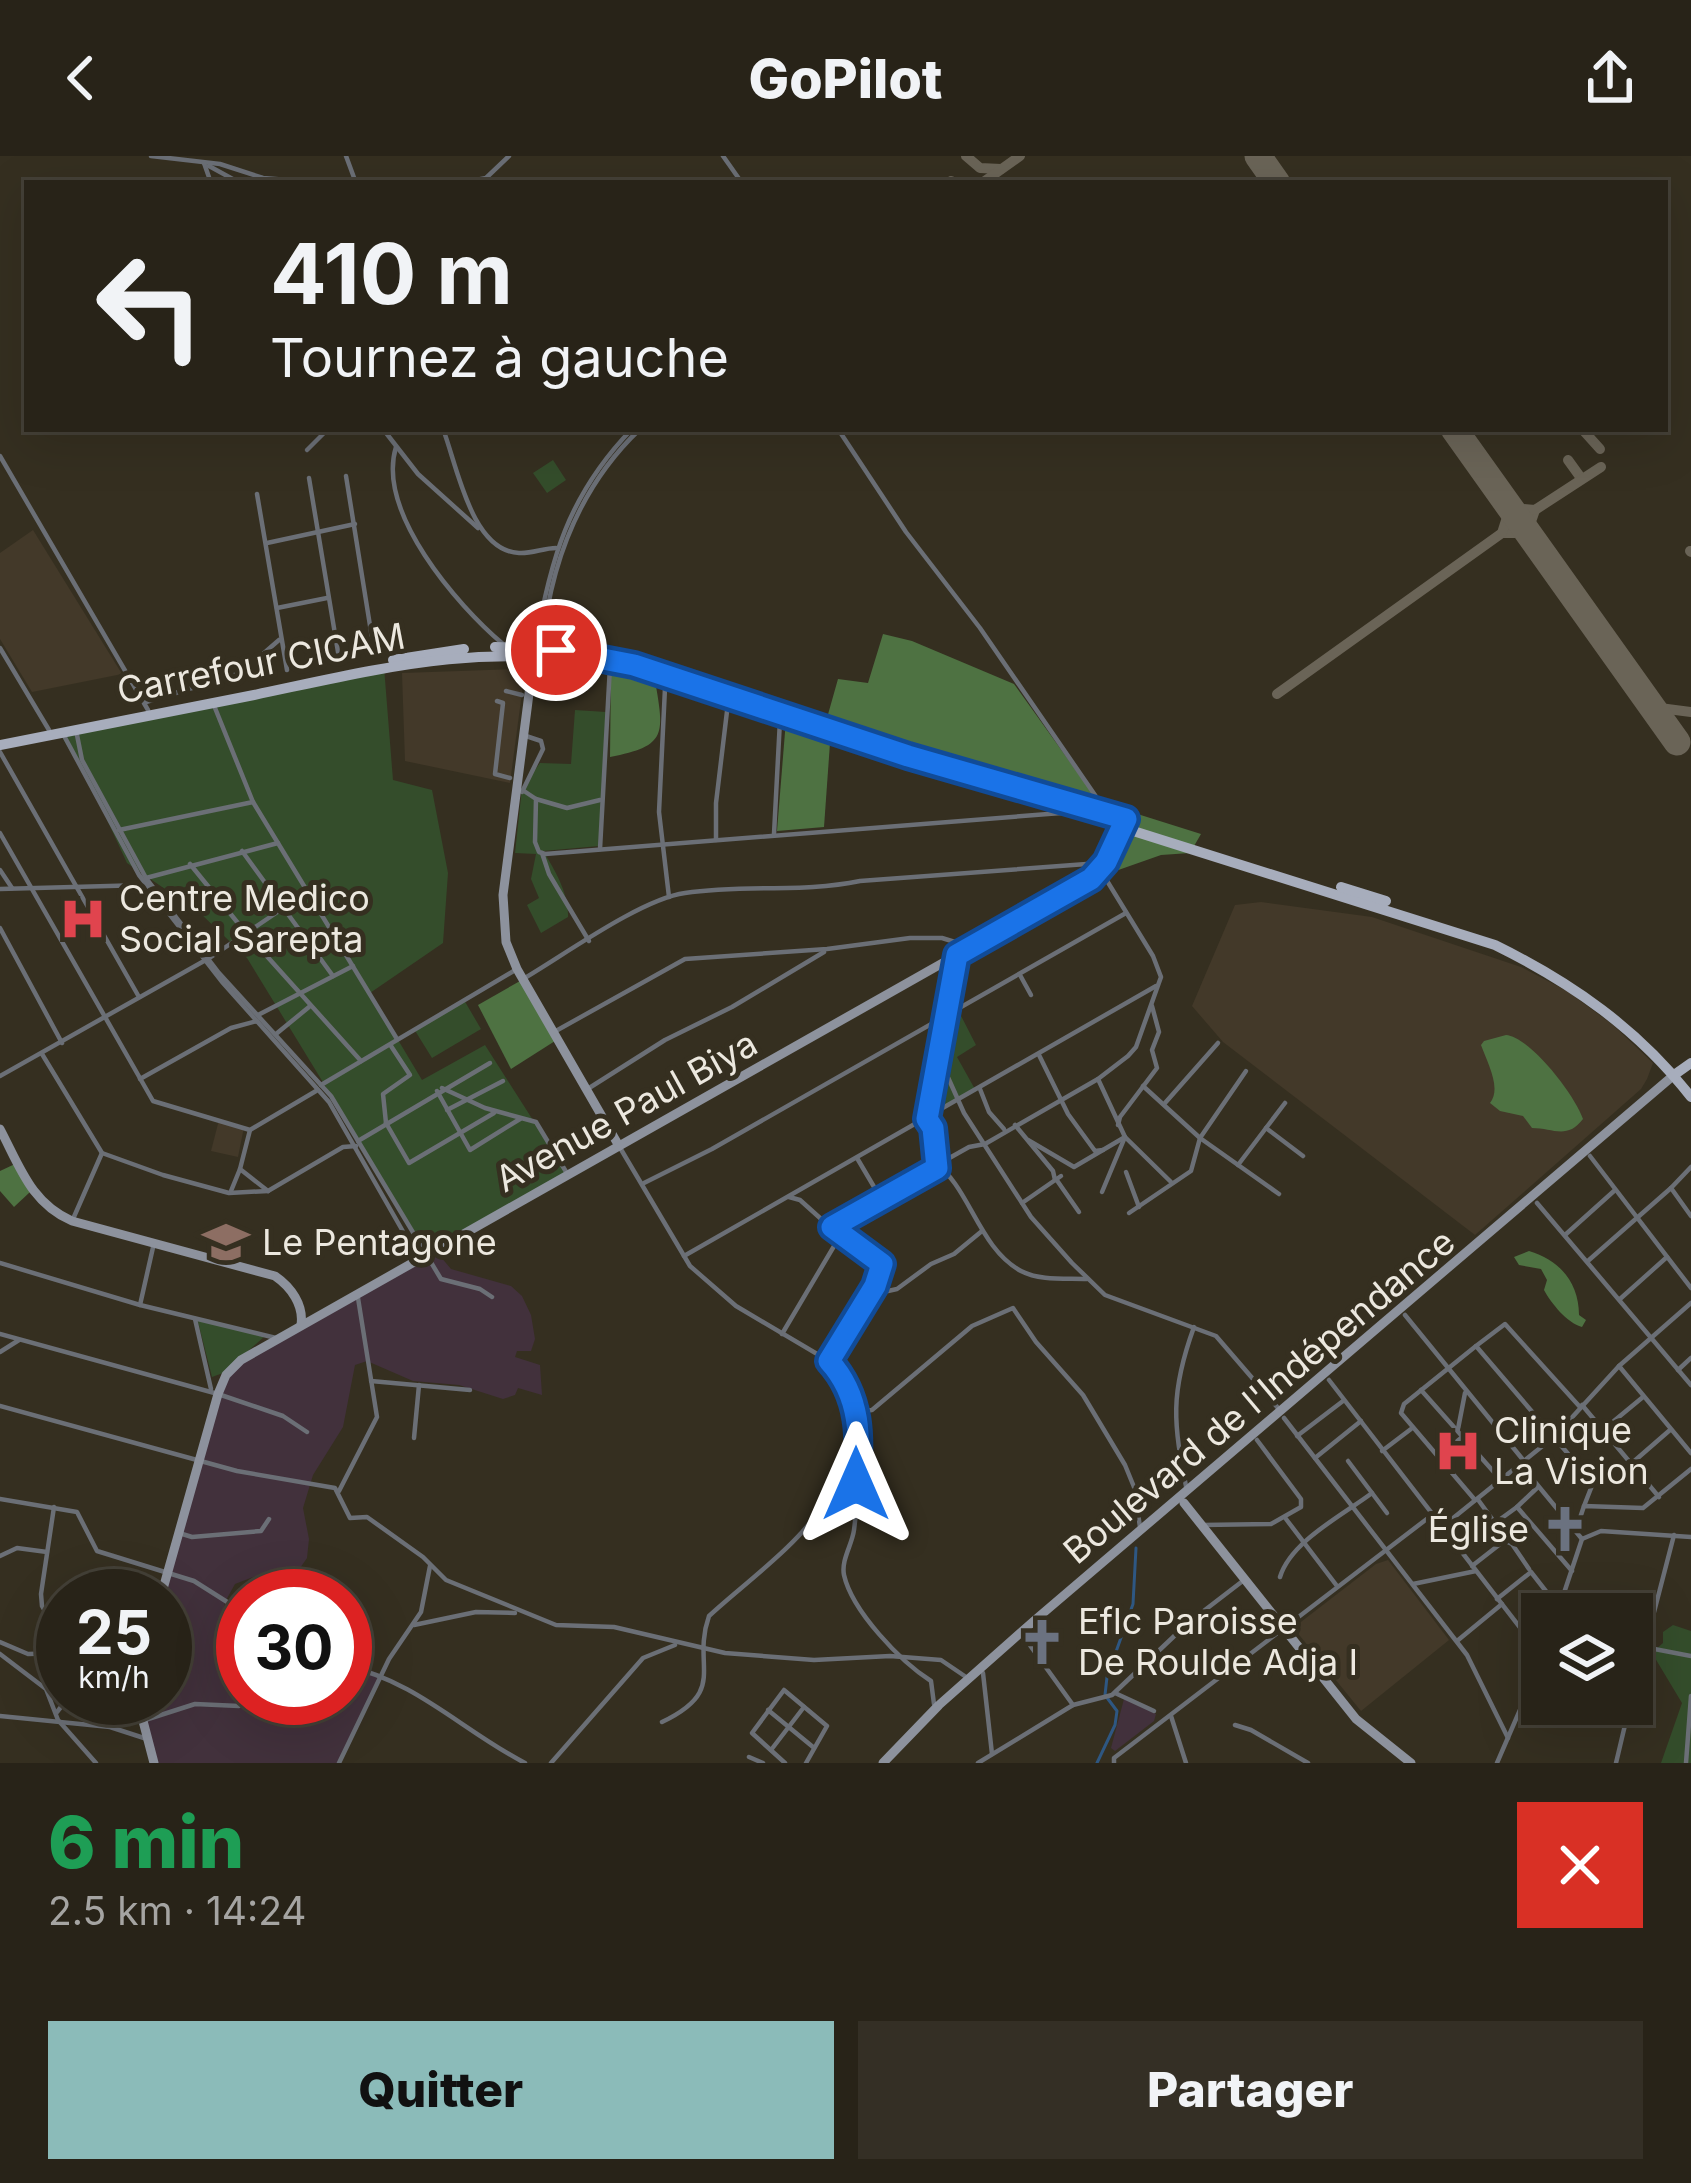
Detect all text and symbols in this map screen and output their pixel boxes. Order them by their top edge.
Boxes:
icon: back [48,45,114,111]
icon: share [1577,45,1643,111]
text: GoPilot [749,46,942,111]
text: 410 m [270,223,513,324]
icon: left [72,228,228,384]
text: Tournez à gauche [270,325,729,390]
pin [505,599,607,701]
street label: Carrefour CICAM [113,614,409,712]
icon: arrive [523,617,589,683]
place label: Centre Medico Social Sarepta [119,876,370,961]
hospital icon: Centre Medico Social Sarepta [58,894,108,944]
street label: Avenue Paul Biya [487,1021,765,1201]
school or university icon: Le Pentagone [201,1217,251,1267]
street label: Boulevard de l'Indépendance [1055,1219,1463,1573]
place label: Le Pentagone [262,1220,497,1264]
place label: Clinique La Vision [1494,1408,1649,1493]
position arrow [793,1421,919,1547]
hospital icon: Clinique La Vision [1433,1426,1483,1476]
church icon: Église [1540,1504,1590,1554]
place label: Église [1428,1507,1529,1551]
speed limit sign: 30 [216,1569,372,1725]
map controls [1521,1593,1653,1725]
button: layers [1521,1593,1653,1725]
text: 25 [76,1596,152,1668]
place label: Eflc Paroisse De Roulde Adja I [1078,1599,1358,1684]
church icon: Eflc Paroisse De Roulde Adja I [1017,1617,1067,1667]
text: km/h [78,1659,150,1695]
text: 6 min [48,1798,244,1885]
button: close [1517,1802,1643,1928]
text: 2.5 km · 14:24 [48,1887,307,1934]
button: Quitter [48,2021,834,2159]
button: Partager [858,2021,1643,2159]

